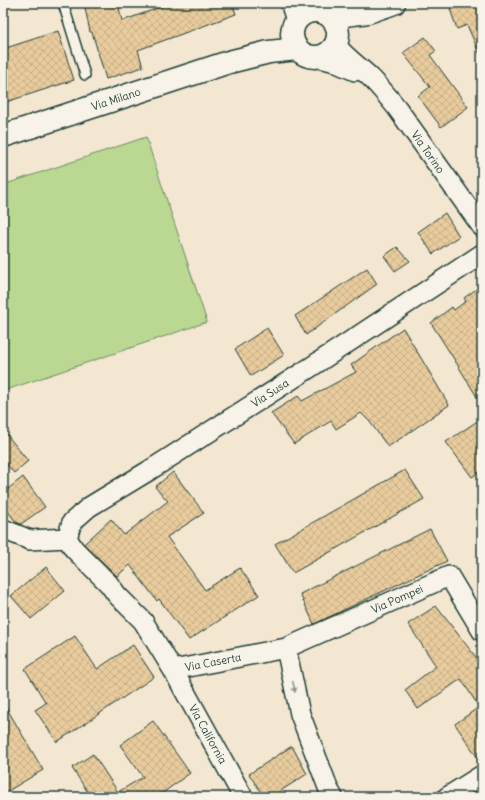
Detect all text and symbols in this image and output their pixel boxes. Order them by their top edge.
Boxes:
street label: Via Milano [90,84,142,114]
street label: Via Torino [408,128,448,176]
street label: Via Susa [249,376,291,410]
street label: Via Pompei [369,581,425,617]
street label: Via Caserta [184,650,242,674]
one-way arrow [292,680,298,693]
street label: Via California [186,702,230,766]

